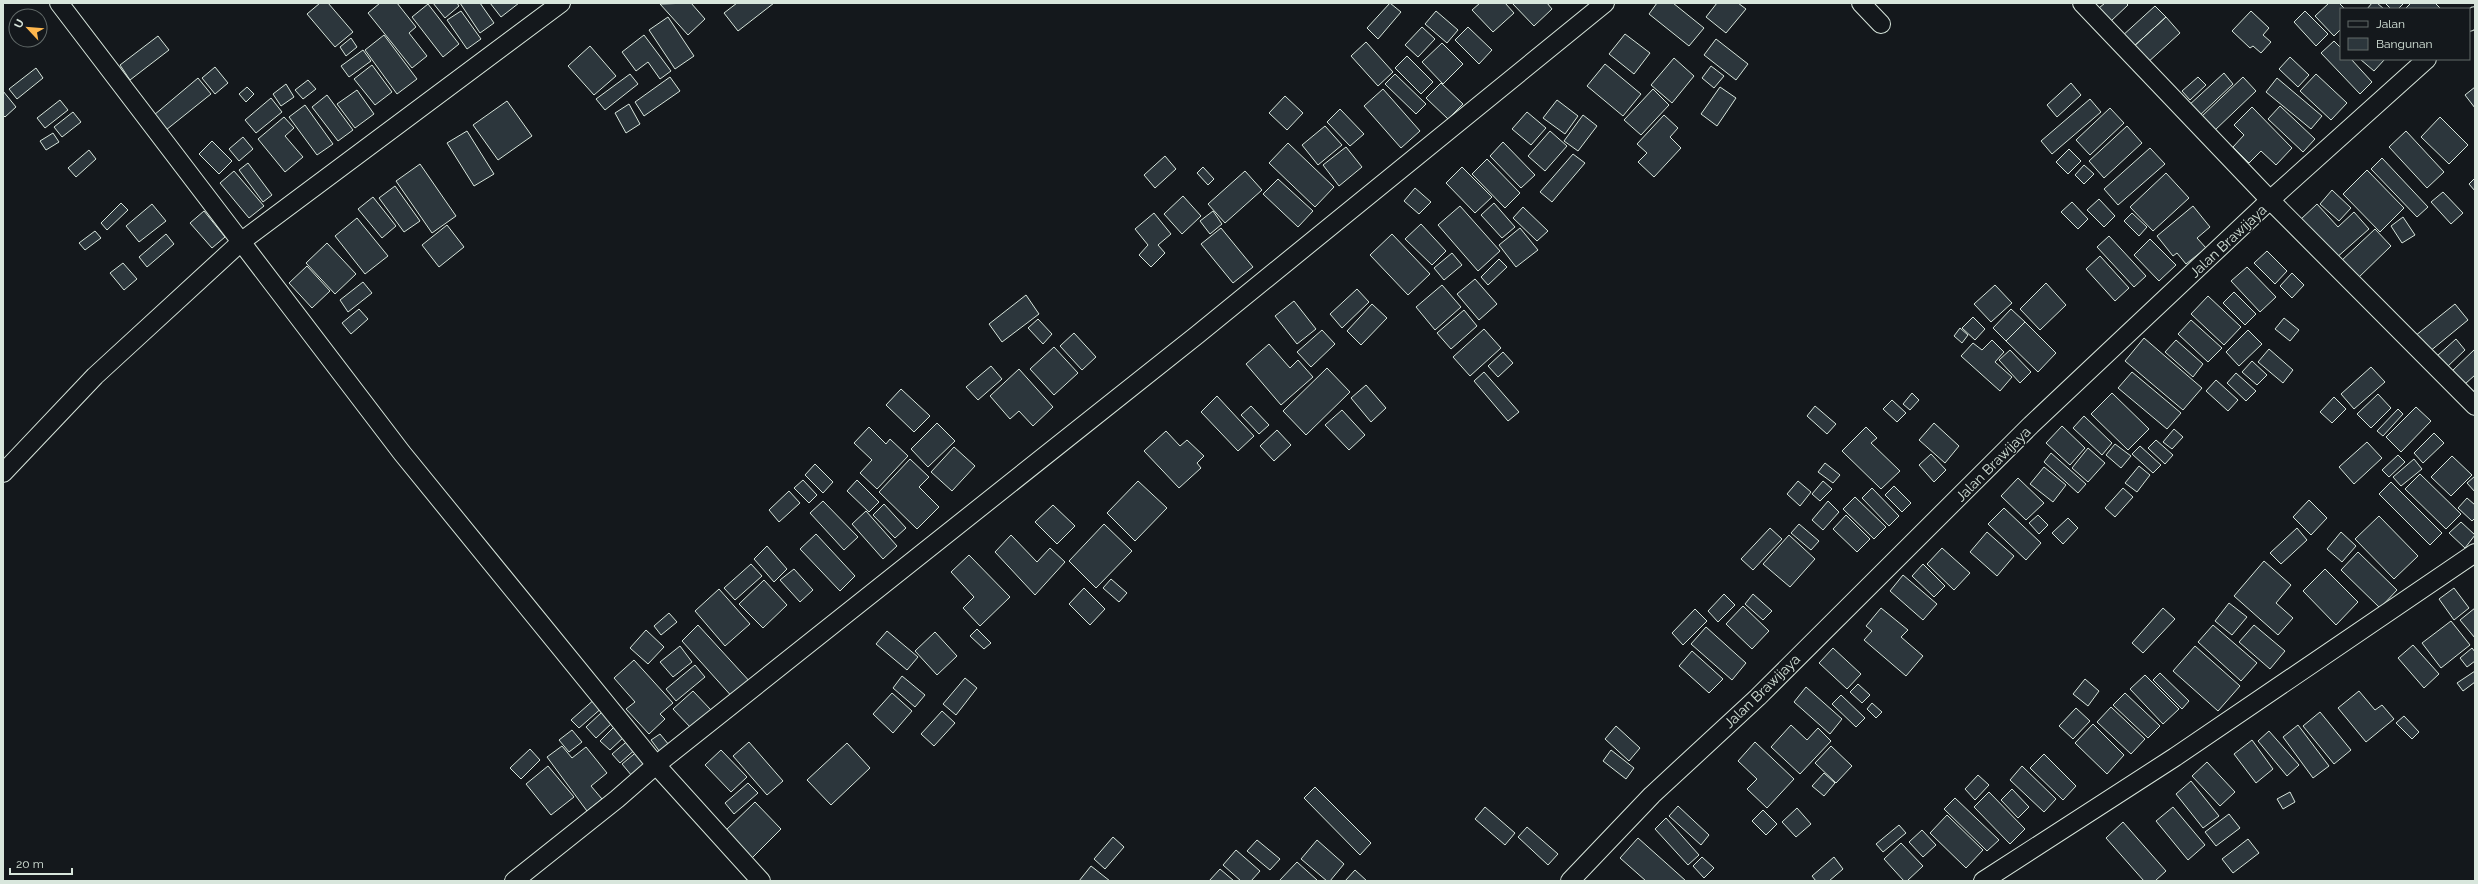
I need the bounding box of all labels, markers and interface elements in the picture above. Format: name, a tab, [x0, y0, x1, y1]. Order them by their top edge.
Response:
north arrow	[8, 8, 48, 48]
legend	[2340, 8, 2470, 60]
text: U	[12, 17, 27, 30]
text: Jalan	[2376, 17, 2405, 31]
text: Bangunan	[2376, 37, 2433, 51]
street label: Jalan Brawijaya	[2186, 201, 2270, 281]
street label: Jalan Brawijaya	[1952, 423, 2034, 505]
street label: Jalan Brawijaya	[1721, 651, 1803, 731]
scale bar	[10, 850, 72, 876]
text: 20 m	[16, 857, 44, 871]

